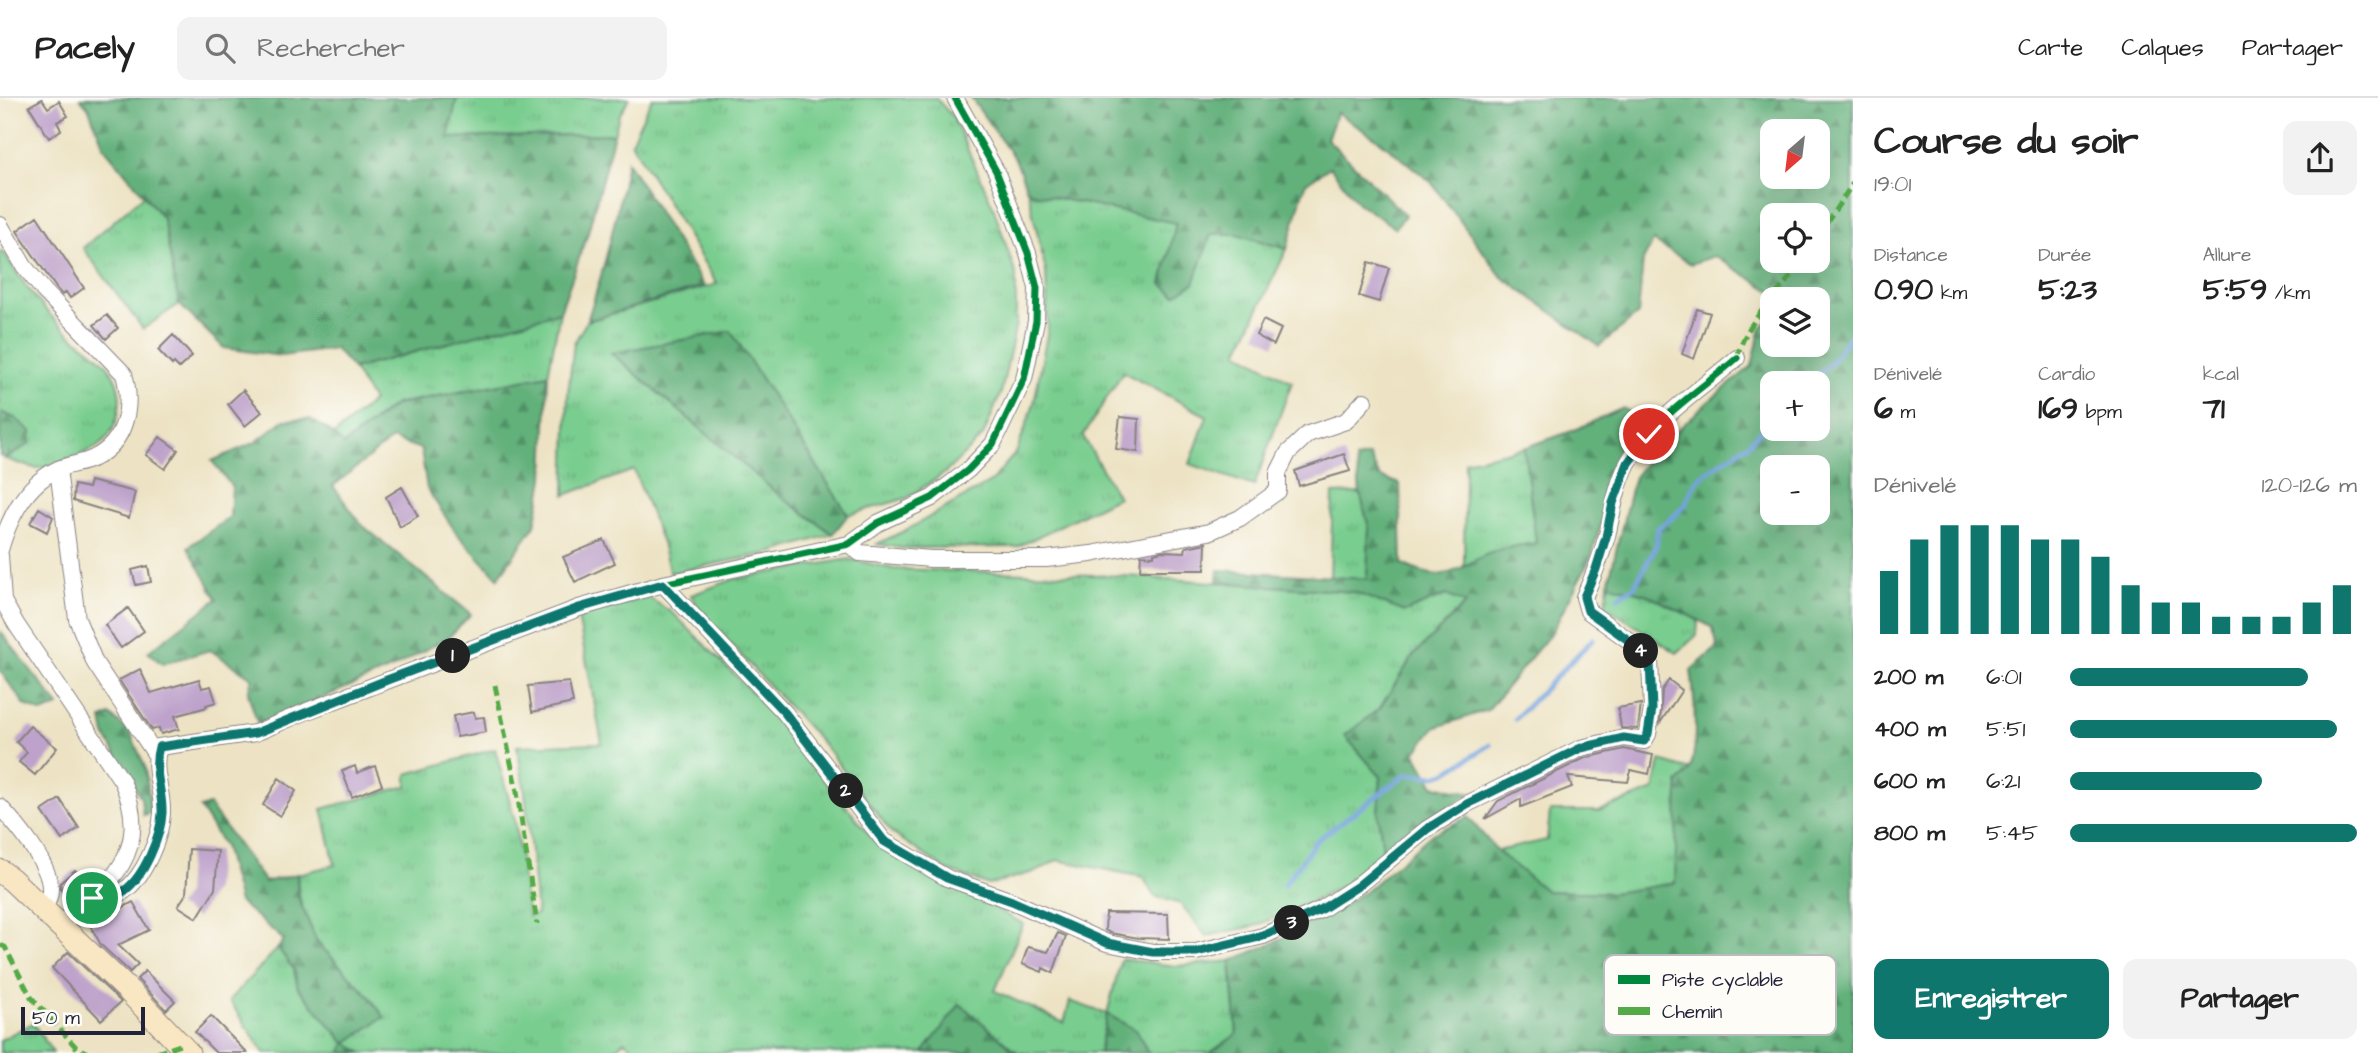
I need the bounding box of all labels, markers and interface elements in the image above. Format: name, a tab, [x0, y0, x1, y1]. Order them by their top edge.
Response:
search box	[177, 17, 667, 80]
text: Pacely	[35, 25, 135, 71]
icon: search	[201, 29, 239, 67]
text: Rechercher	[257, 30, 405, 66]
text: Carte	[2018, 31, 2083, 65]
text: Calques	[2121, 31, 2204, 65]
text: Partager	[2242, 31, 2343, 65]
text: Course du soir	[1874, 116, 2139, 168]
north arrow	[1760, 119, 1830, 189]
map controls	[1760, 119, 1830, 525]
button: share	[2283, 121, 2357, 195]
text: 19:01	[1874, 168, 1911, 200]
button: locate	[1760, 203, 1830, 273]
text: Distance	[1874, 242, 1948, 269]
text: Durée	[2038, 242, 2091, 269]
text: Allure	[2203, 242, 2251, 269]
text: 0.90	[1874, 269, 1933, 311]
text: 5:23	[2038, 269, 2097, 311]
text: 5:59	[2203, 269, 2267, 311]
text: km	[1933, 280, 1967, 307]
text: /km	[2267, 280, 2310, 307]
button: layers	[1760, 287, 1830, 357]
text: Dénivelé	[1874, 361, 1942, 388]
text: Cardio	[2038, 361, 2095, 388]
text: kcal	[2203, 361, 2239, 388]
button: +	[1760, 371, 1830, 441]
text: 6	[1874, 388, 1893, 430]
text: 169	[2038, 388, 2078, 430]
text: 71	[2203, 388, 2225, 430]
text: m	[1893, 399, 1915, 426]
text: bpm	[2078, 399, 2122, 426]
pin	[1619, 404, 1679, 464]
icon: check	[1630, 415, 1668, 453]
button: −	[1760, 455, 1830, 525]
text: Dénivelé	[1874, 469, 1957, 501]
text: 120–126 m	[2262, 469, 2357, 501]
pin: 4	[1624, 634, 1658, 668]
text: 4	[1634, 637, 1647, 664]
pin: 1	[435, 638, 470, 674]
text: 1	[451, 642, 454, 669]
text: 200 m	[1874, 661, 1943, 693]
text: 6:01	[1986, 661, 2022, 693]
text: 400 m	[1874, 713, 1946, 745]
text: 5:51	[1986, 713, 2025, 745]
text: 600 m	[1874, 765, 1945, 797]
text: 6:21	[1986, 765, 2020, 797]
pin: 2	[828, 774, 864, 808]
text: 2	[840, 777, 851, 804]
text: 800 m	[1874, 817, 1945, 849]
text: 5:45	[1986, 817, 2038, 849]
pin	[62, 868, 122, 928]
icon: arrive	[73, 879, 111, 917]
pin: 3	[1274, 906, 1310, 940]
text: 3	[1287, 909, 1296, 936]
legend	[1604, 955, 1836, 1035]
button: Enregistrer	[1874, 959, 2109, 1039]
button: Partager	[2123, 959, 2357, 1039]
text: Piste cyclable	[1662, 967, 1783, 995]
text: Chemin	[1662, 999, 1722, 1026]
scale bar	[21, 1004, 145, 1036]
text: 50 m	[32, 1005, 80, 1032]

